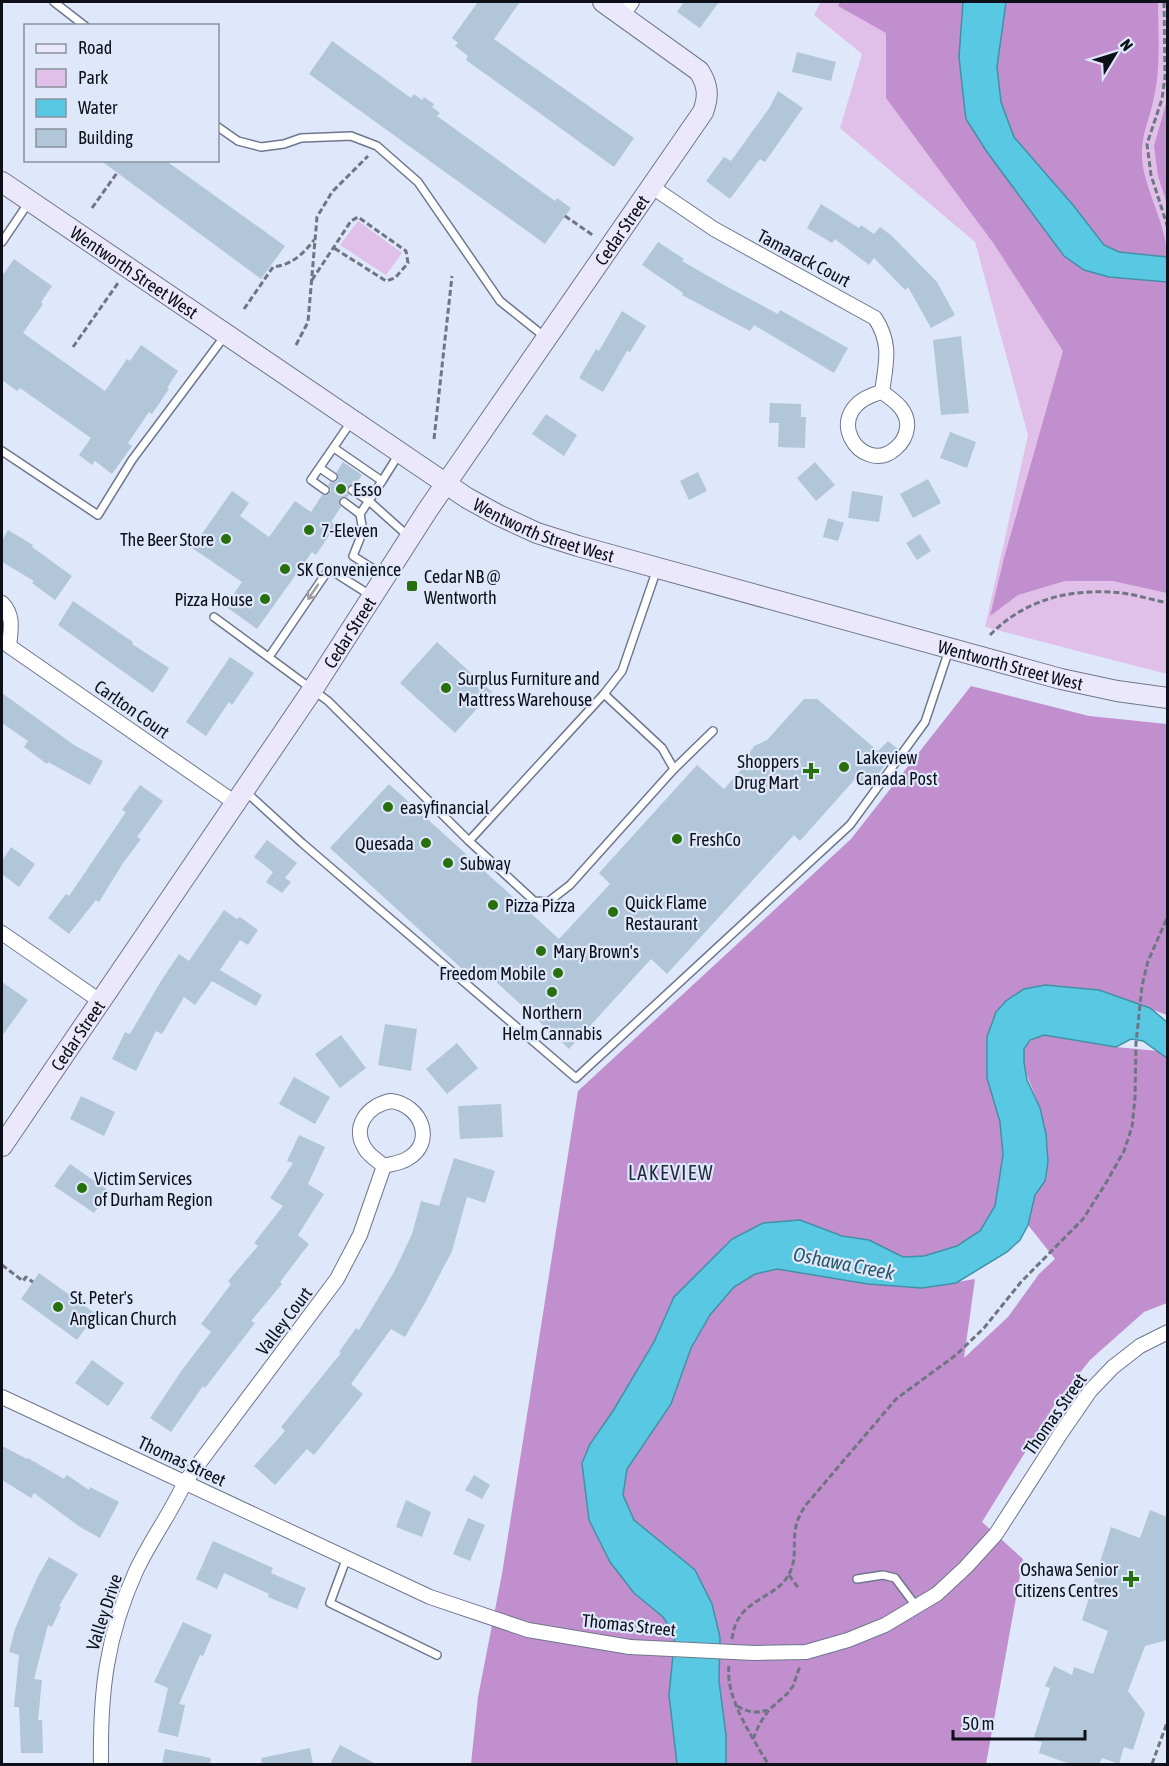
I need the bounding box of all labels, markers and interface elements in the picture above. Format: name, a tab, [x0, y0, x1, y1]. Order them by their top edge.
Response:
legend	[24, 24, 219, 162]
north arrow	[1085, 24, 1145, 84]
text: N	[1117, 35, 1137, 54]
text: Road	[78, 37, 112, 58]
text: Park	[78, 67, 108, 88]
text: Water	[78, 97, 118, 118]
text: Building	[78, 127, 133, 148]
street label: Cedar Street	[590, 191, 653, 269]
street label: Wentworth Street West	[67, 221, 202, 323]
street label: Tamarack Court	[754, 225, 854, 291]
place label: Esso	[353, 479, 382, 500]
marker: Esso	[334, 482, 348, 496]
street label: Wentworth Street West	[470, 493, 617, 566]
place label: 7-Eleven	[321, 520, 378, 541]
marker: 7-Eleven	[302, 523, 316, 537]
place label: The Beer Store	[120, 529, 214, 550]
marker: The Beer Store	[219, 532, 233, 546]
place label: SK Convenience	[297, 559, 401, 580]
marker: SK Convenience	[278, 562, 292, 576]
place label: Cedar NB @ Wentworth	[424, 566, 501, 608]
marker: Cedar NB @ Wentworth	[405, 579, 419, 593]
one-way arrow	[307, 584, 319, 600]
place label: Pizza House	[174, 589, 253, 610]
marker: Pizza House	[258, 592, 272, 606]
street label: Cedar Street	[319, 593, 380, 672]
street label: Wentworth Street West	[936, 635, 1085, 694]
place label: Surplus Furniture and Mattress Warehouse	[458, 668, 600, 710]
street label: Carlton Court	[90, 676, 174, 742]
marker: Surplus Furniture and Mattress Warehouse	[439, 681, 453, 695]
place label: Lakeview Canada Post	[856, 747, 938, 789]
place label: Shoppers Drug Mart	[734, 751, 799, 793]
marker: Lakeview Canada Post	[837, 760, 851, 774]
marker: Shoppers Drug Mart	[804, 764, 818, 778]
place label: easyfinancial	[400, 797, 489, 818]
marker: easyfinancial	[381, 800, 395, 814]
place label: FreshCo	[689, 829, 741, 850]
marker: FreshCo	[670, 832, 684, 846]
place label: Quesada	[355, 833, 414, 854]
marker: Quesada	[419, 836, 433, 850]
place label: Subway	[460, 853, 511, 874]
marker: Subway	[441, 856, 455, 870]
place label: Quick Flame Restaurant	[625, 892, 707, 934]
place label: Pizza Pizza	[505, 895, 575, 916]
marker: Pizza Pizza	[486, 898, 500, 912]
marker: Quick Flame Restaurant	[606, 905, 620, 919]
place label: Mary Brown's	[553, 941, 639, 962]
marker: Mary Brown's	[534, 944, 548, 958]
place label: Freedom Mobile	[439, 963, 546, 984]
marker: Freedom Mobile	[551, 966, 565, 980]
marker: Northern Helm Cannabis	[545, 985, 559, 999]
street label: Cedar Street	[46, 996, 109, 1074]
place label: Northern Helm Cannabis	[502, 1002, 602, 1044]
district label: LAKEVIEW	[628, 1161, 714, 1184]
place label: Victim Services of Durham Region	[94, 1168, 213, 1210]
marker: Victim Services of Durham Region	[75, 1181, 89, 1195]
water label: Oshawa Creek	[792, 1242, 897, 1284]
street label: Valley Court	[252, 1283, 316, 1359]
place label: St. Peter's Anglican Church	[70, 1287, 177, 1329]
marker: St. Peter's Anglican Church	[51, 1300, 65, 1314]
street label: Thomas Street	[1019, 1369, 1091, 1459]
street label: Thomas Street	[135, 1432, 229, 1490]
place label: Oshawa Senior Citizens Centres	[1014, 1559, 1119, 1601]
marker: Oshawa Senior Citizens Centres	[1122, 1570, 1140, 1588]
street label: Valley Drive	[82, 1571, 126, 1653]
street label: Thomas Street	[581, 1610, 677, 1640]
scale bar	[953, 1703, 1085, 1741]
text: 50 m	[962, 1713, 994, 1734]

